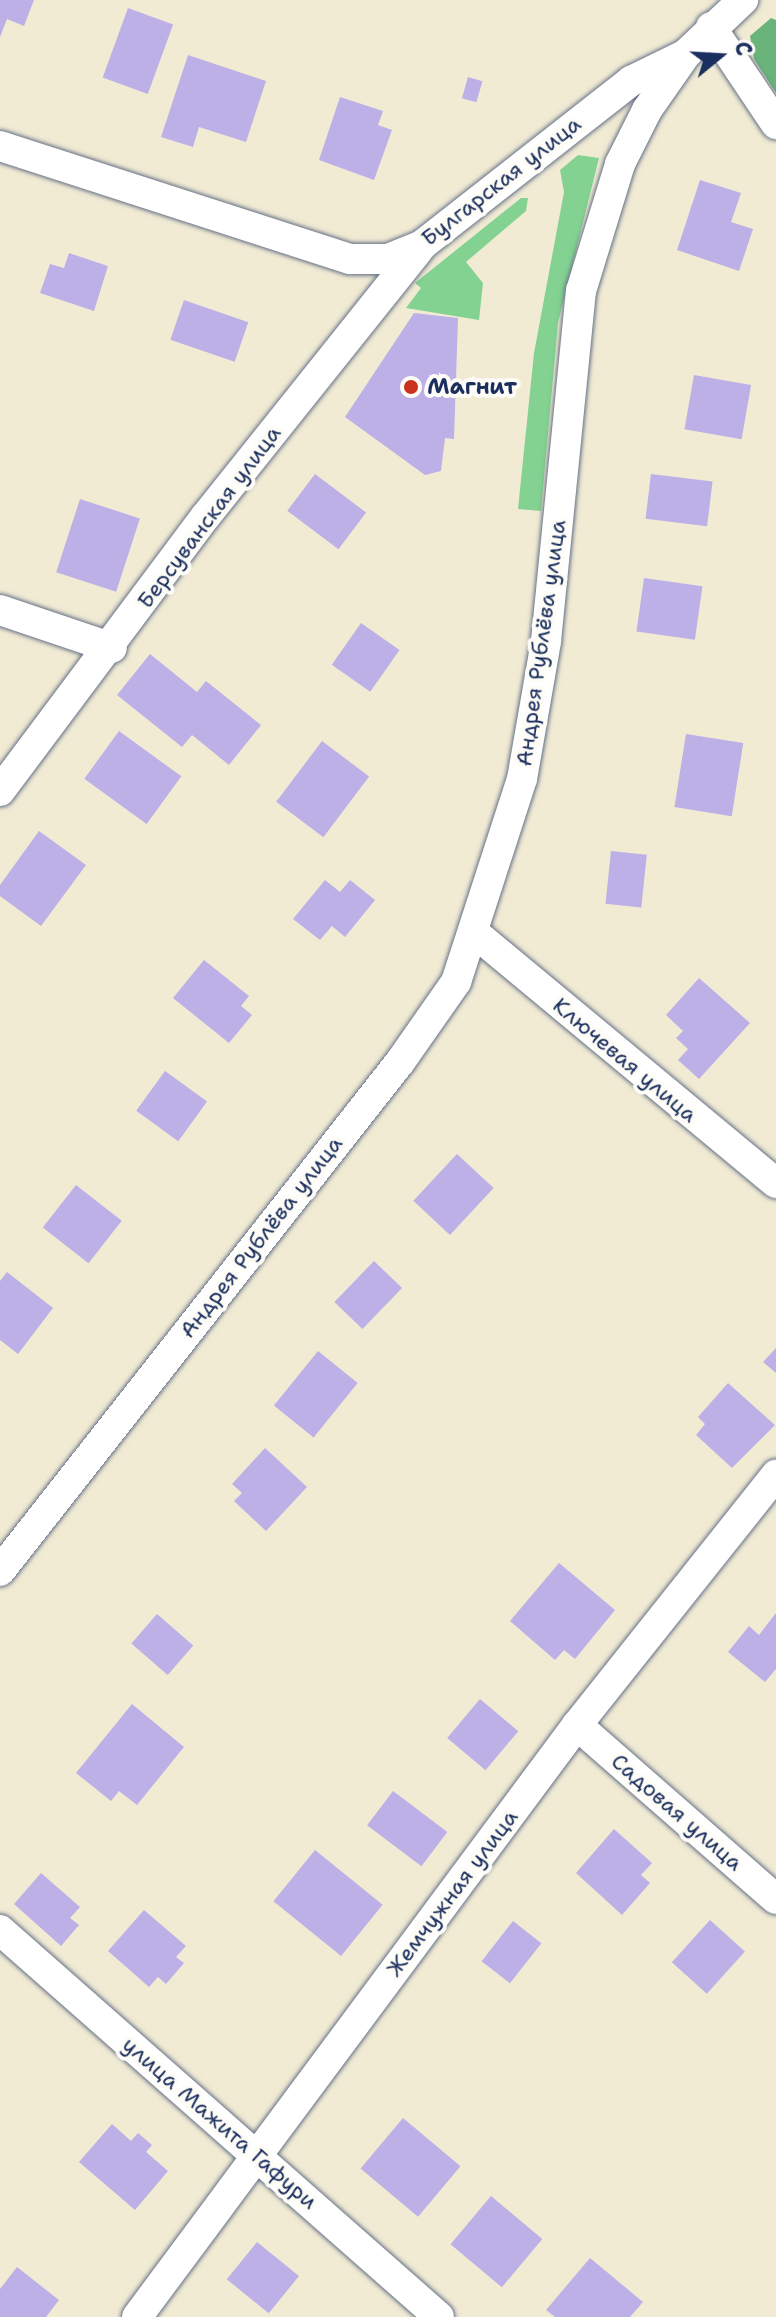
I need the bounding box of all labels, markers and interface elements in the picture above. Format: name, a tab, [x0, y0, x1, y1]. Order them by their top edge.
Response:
north arrow	[680, 16, 760, 96]
text: С	[727, 38, 759, 59]
street label: Булгарская улица	[416, 110, 586, 252]
place label: Магнит	[427, 374, 517, 400]
marker: Магнит	[402, 378, 420, 396]
street label: Берсуванская улица	[132, 420, 286, 614]
street label: Андрея Рублёва улица	[511, 518, 571, 768]
street label: Ключевая улица	[548, 992, 702, 1128]
street label: Андрея Рублёва улица	[174, 1131, 348, 1343]
street label: Садовая улица	[606, 1748, 748, 1876]
street label: Жемчужная улица	[381, 1804, 523, 1982]
street label: улица Мажита Гафури	[117, 2031, 323, 2215]

